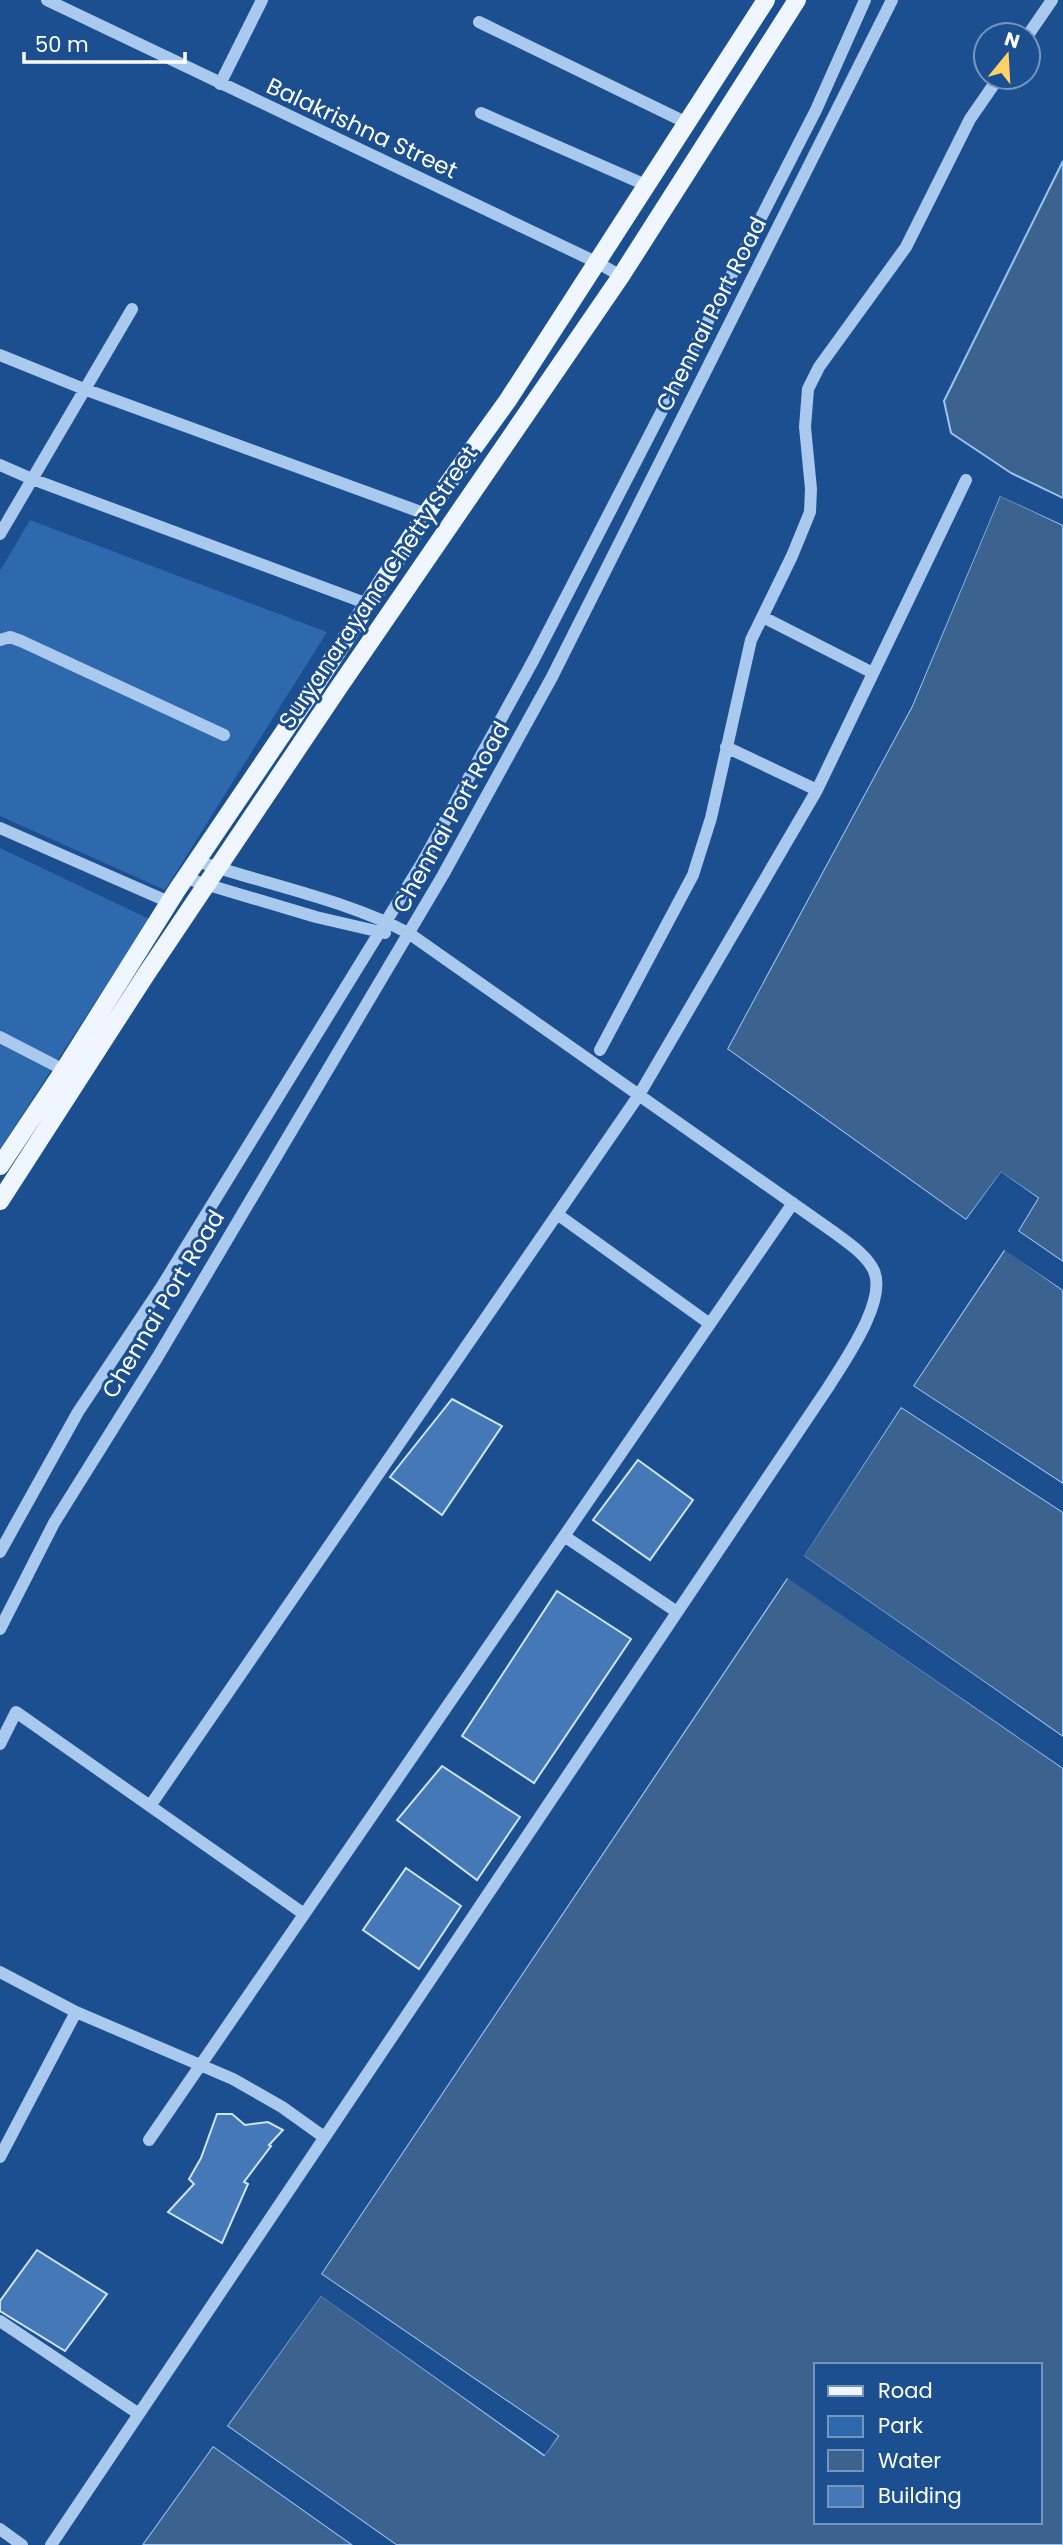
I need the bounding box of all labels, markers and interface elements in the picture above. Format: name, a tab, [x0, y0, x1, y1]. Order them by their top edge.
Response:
scale bar	[24, 21, 186, 65]
north arrow	[972, 21, 1042, 91]
text: N	[1001, 25, 1023, 55]
text: 50 m	[35, 30, 89, 59]
street label: Balakrishna Street	[261, 70, 463, 186]
street label: Chennai Port Road	[648, 211, 774, 417]
street label: Suryanarayana Chetty Street	[271, 439, 485, 735]
street label: Chennai Port Road	[385, 715, 517, 919]
street label: Chennai Port Road	[94, 1204, 232, 1404]
legend	[814, 2363, 1042, 2524]
text: Road	[878, 2376, 933, 2405]
text: Park	[878, 2411, 923, 2440]
text: Water	[878, 2446, 941, 2475]
text: Building	[878, 2481, 962, 2510]

